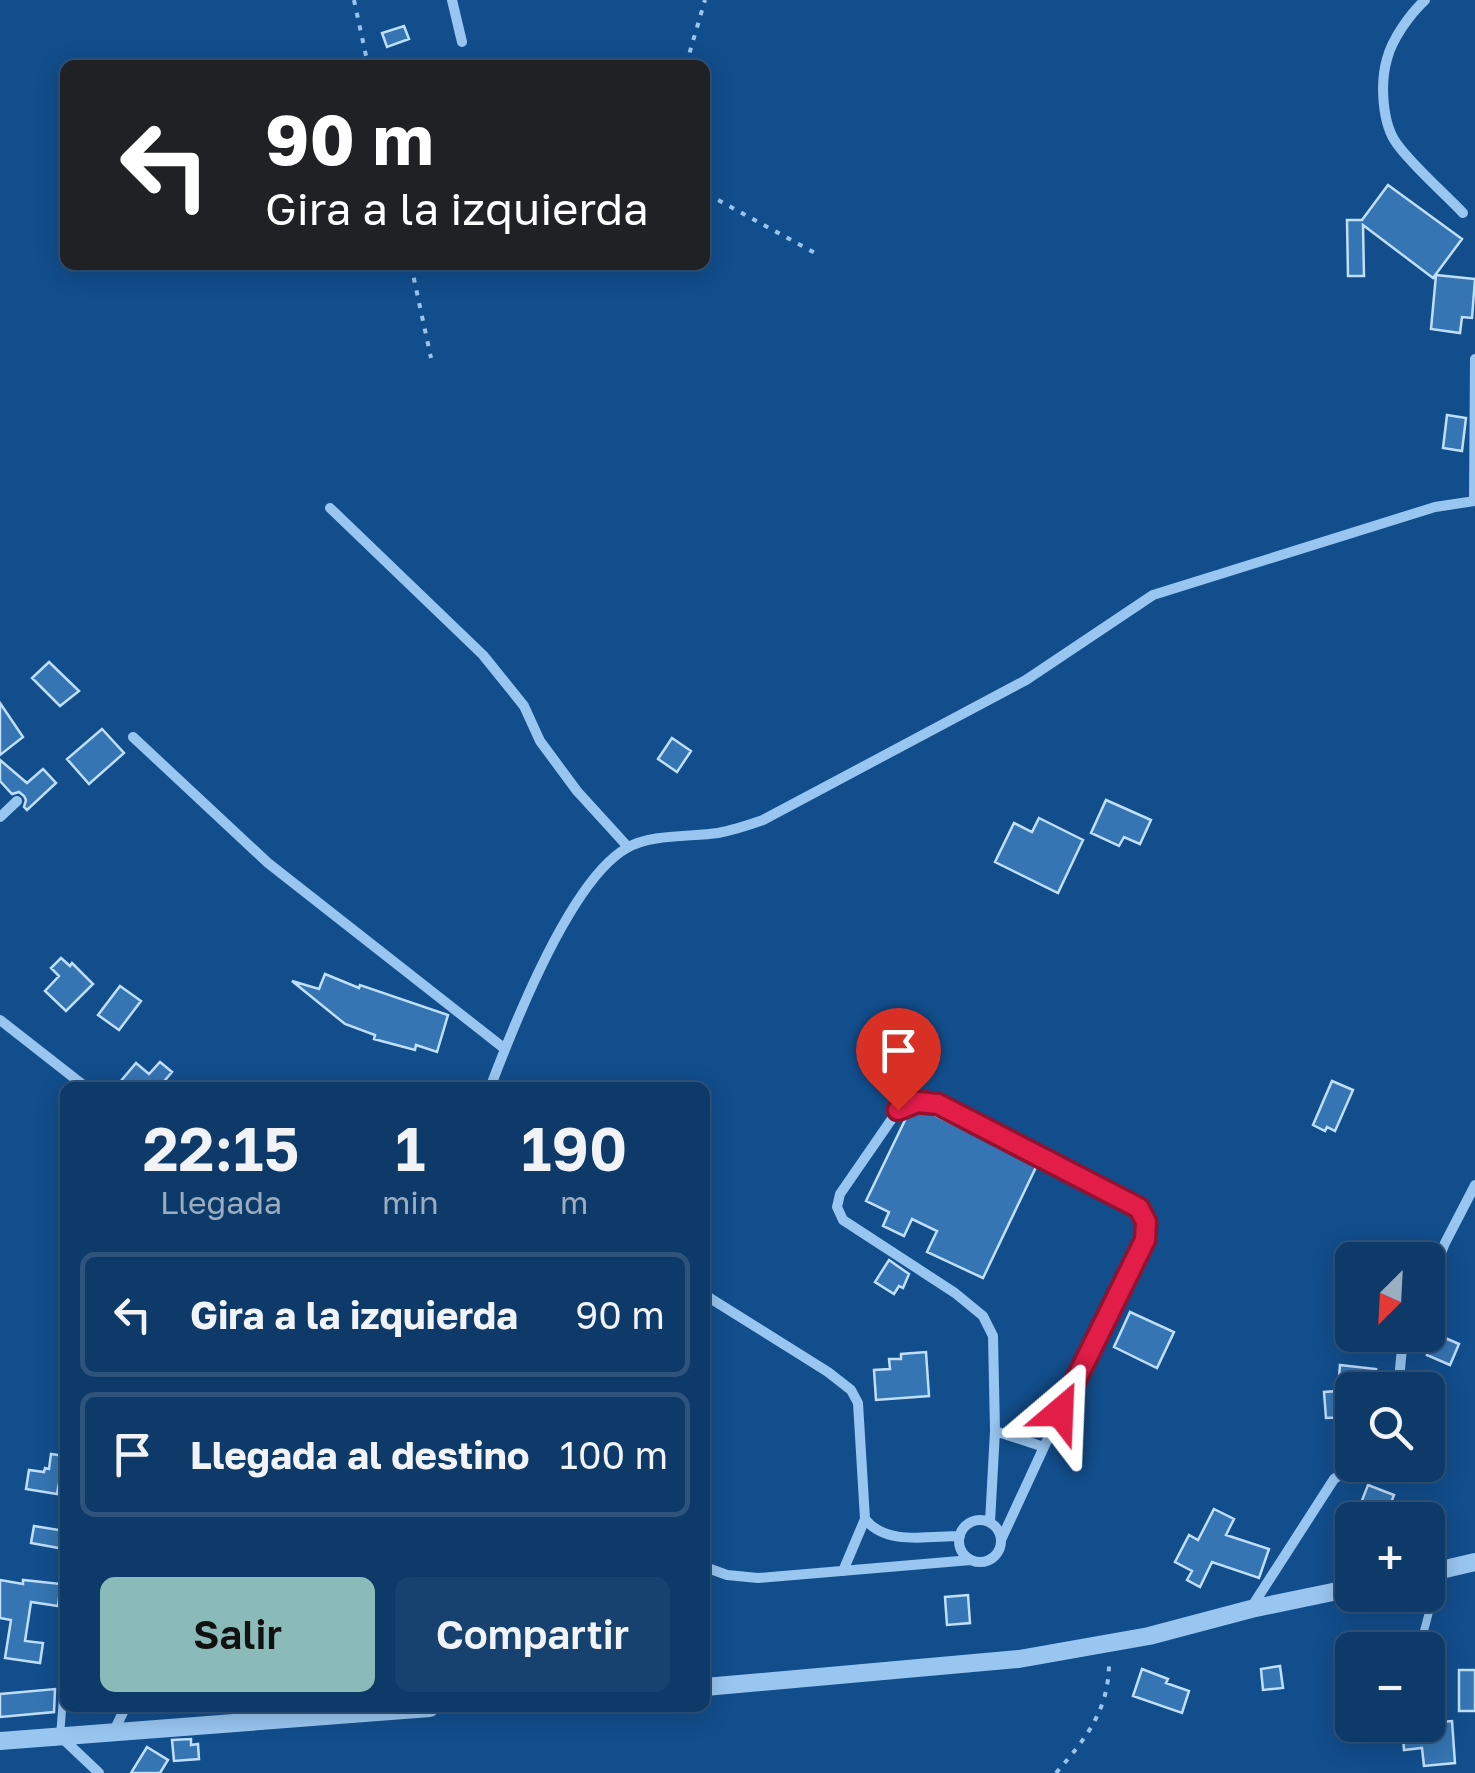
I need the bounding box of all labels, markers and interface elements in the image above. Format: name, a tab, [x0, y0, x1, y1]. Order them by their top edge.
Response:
text: 90 m	[265, 96, 434, 180]
icon: left	[100, 100, 230, 230]
text: Gira a la izquierda	[265, 181, 649, 235]
pin	[856, 1008, 941, 1111]
icon: arrive	[871, 1023, 926, 1078]
text: 22:15	[143, 1112, 299, 1184]
text: 1	[395, 1112, 425, 1184]
text: 190	[521, 1112, 627, 1184]
text: Llegada	[160, 1183, 282, 1221]
text: min	[382, 1183, 439, 1221]
text: m	[560, 1183, 588, 1221]
north arrow	[1335, 1242, 1445, 1352]
map controls	[1335, 1242, 1445, 1742]
icon: left	[105, 1287, 160, 1342]
text: Gira a la izquierda	[190, 1292, 518, 1337]
text: 90 m	[575, 1292, 665, 1337]
position arrow	[1008, 1360, 1112, 1464]
button: search	[1335, 1372, 1445, 1482]
icon: arrive	[105, 1427, 160, 1482]
text: Llegada al destino	[190, 1432, 530, 1477]
text: 100 m	[560, 1432, 668, 1477]
button: +	[1335, 1502, 1445, 1612]
button: Salir	[100, 1577, 375, 1692]
button: Compartir	[395, 1577, 670, 1692]
button: −	[1335, 1632, 1445, 1742]

